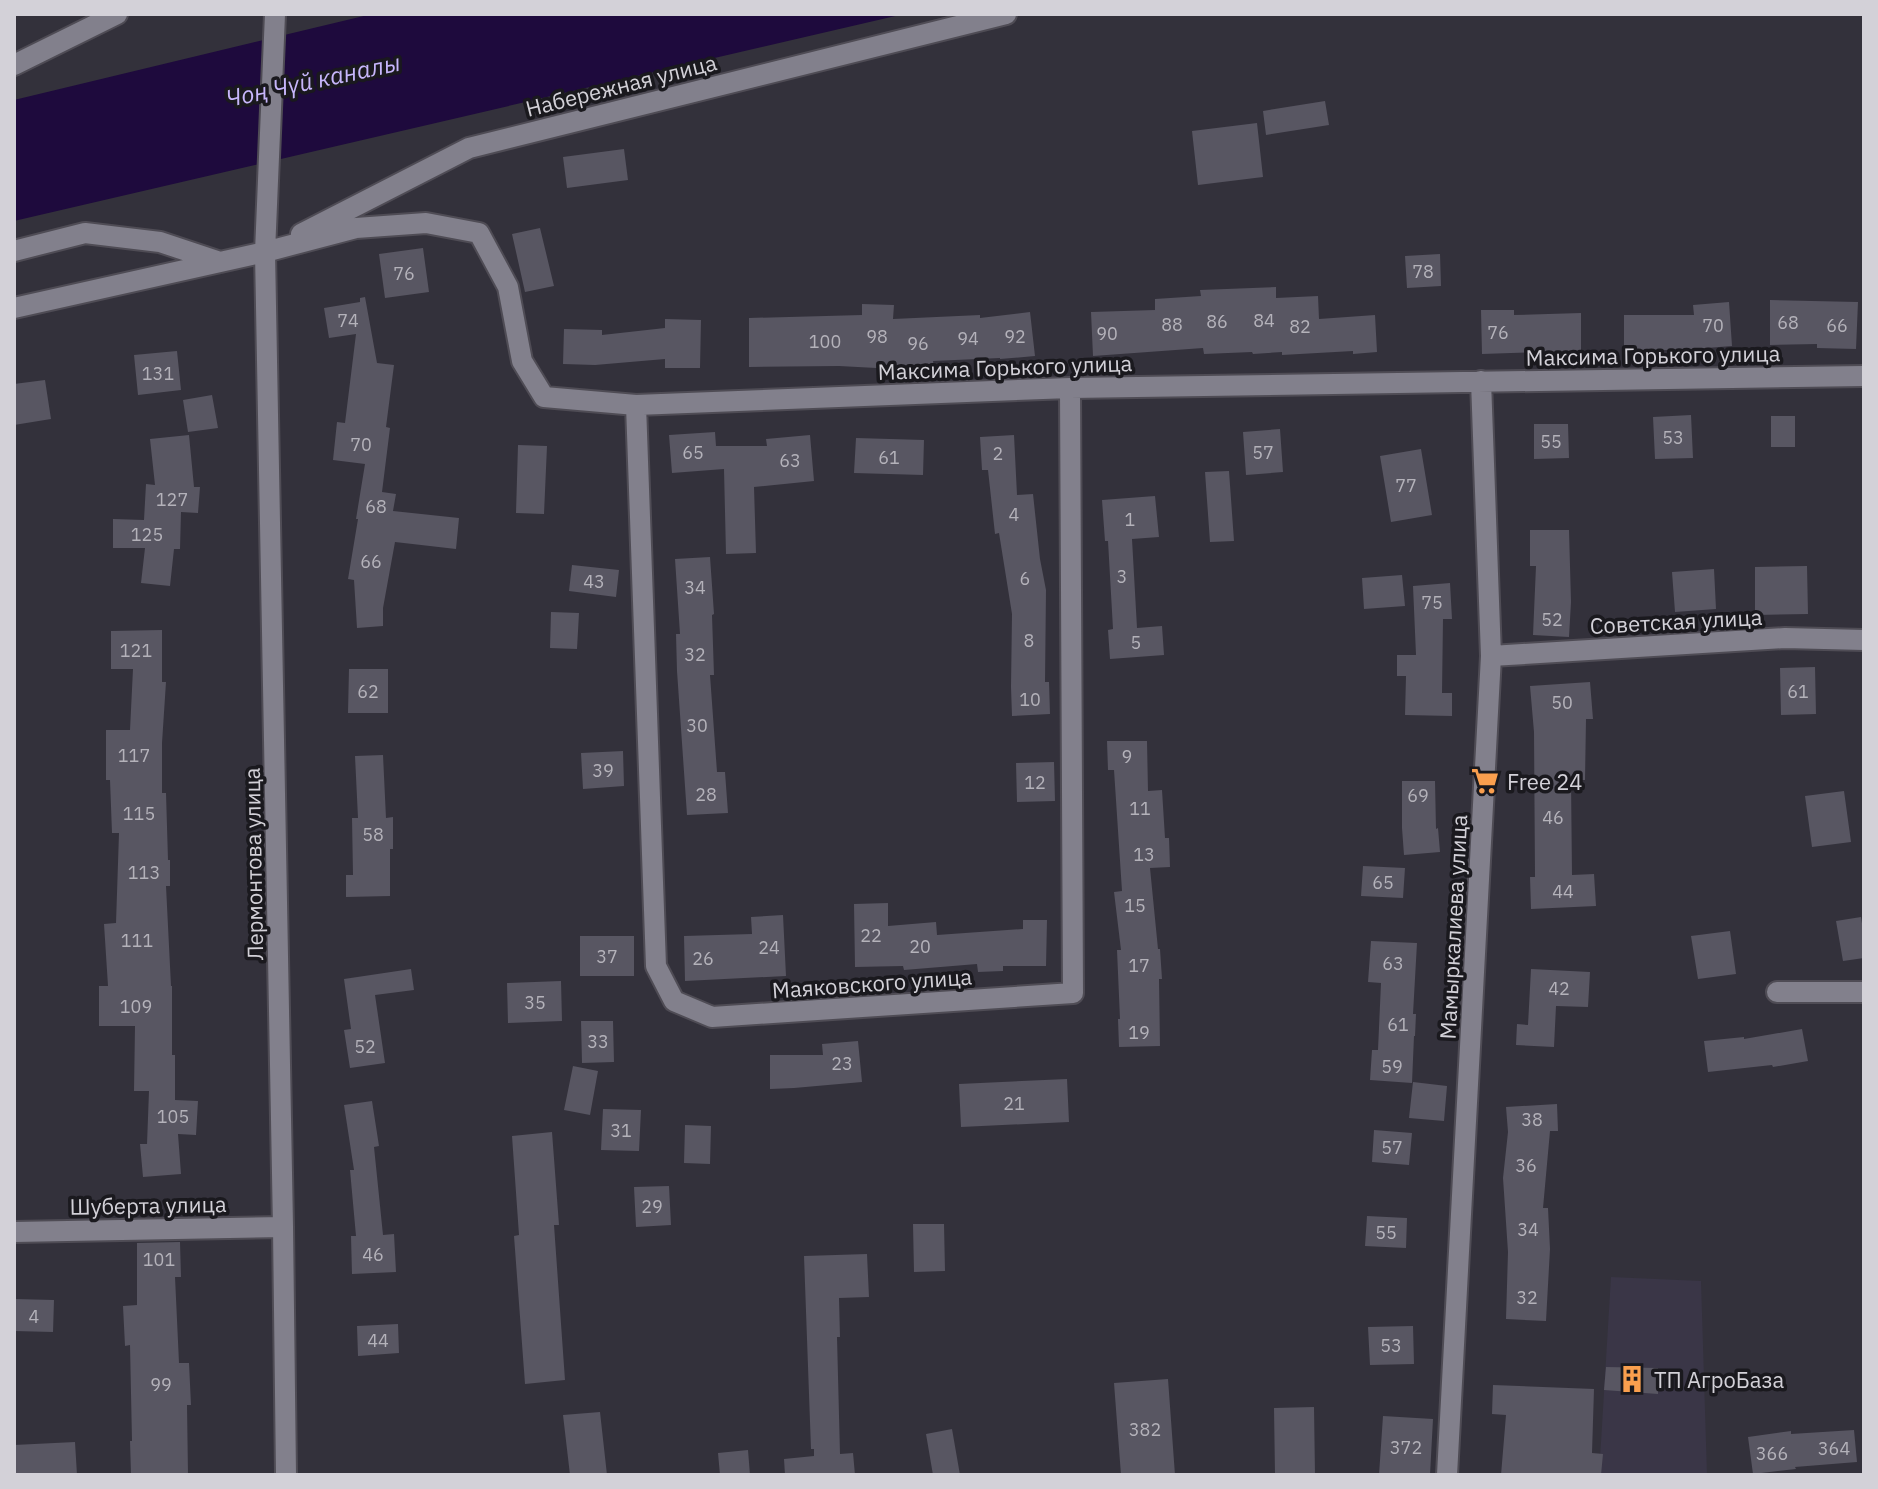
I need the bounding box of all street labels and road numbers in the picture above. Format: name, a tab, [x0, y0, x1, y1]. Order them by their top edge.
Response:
street label: Набережная улица	[522, 47, 720, 123]
street label: Максима Горького улица	[1525, 338, 1781, 372]
street label: Максима Горького улица	[877, 348, 1133, 386]
street label: Советская улица	[1589, 602, 1763, 640]
street label: Лермонтова улица	[237, 767, 269, 961]
street label: Мамыркалиева улица	[1433, 814, 1473, 1040]
street label: Маяковского улица	[771, 962, 973, 1004]
street label: Шуберта улица	[69, 1189, 227, 1221]

